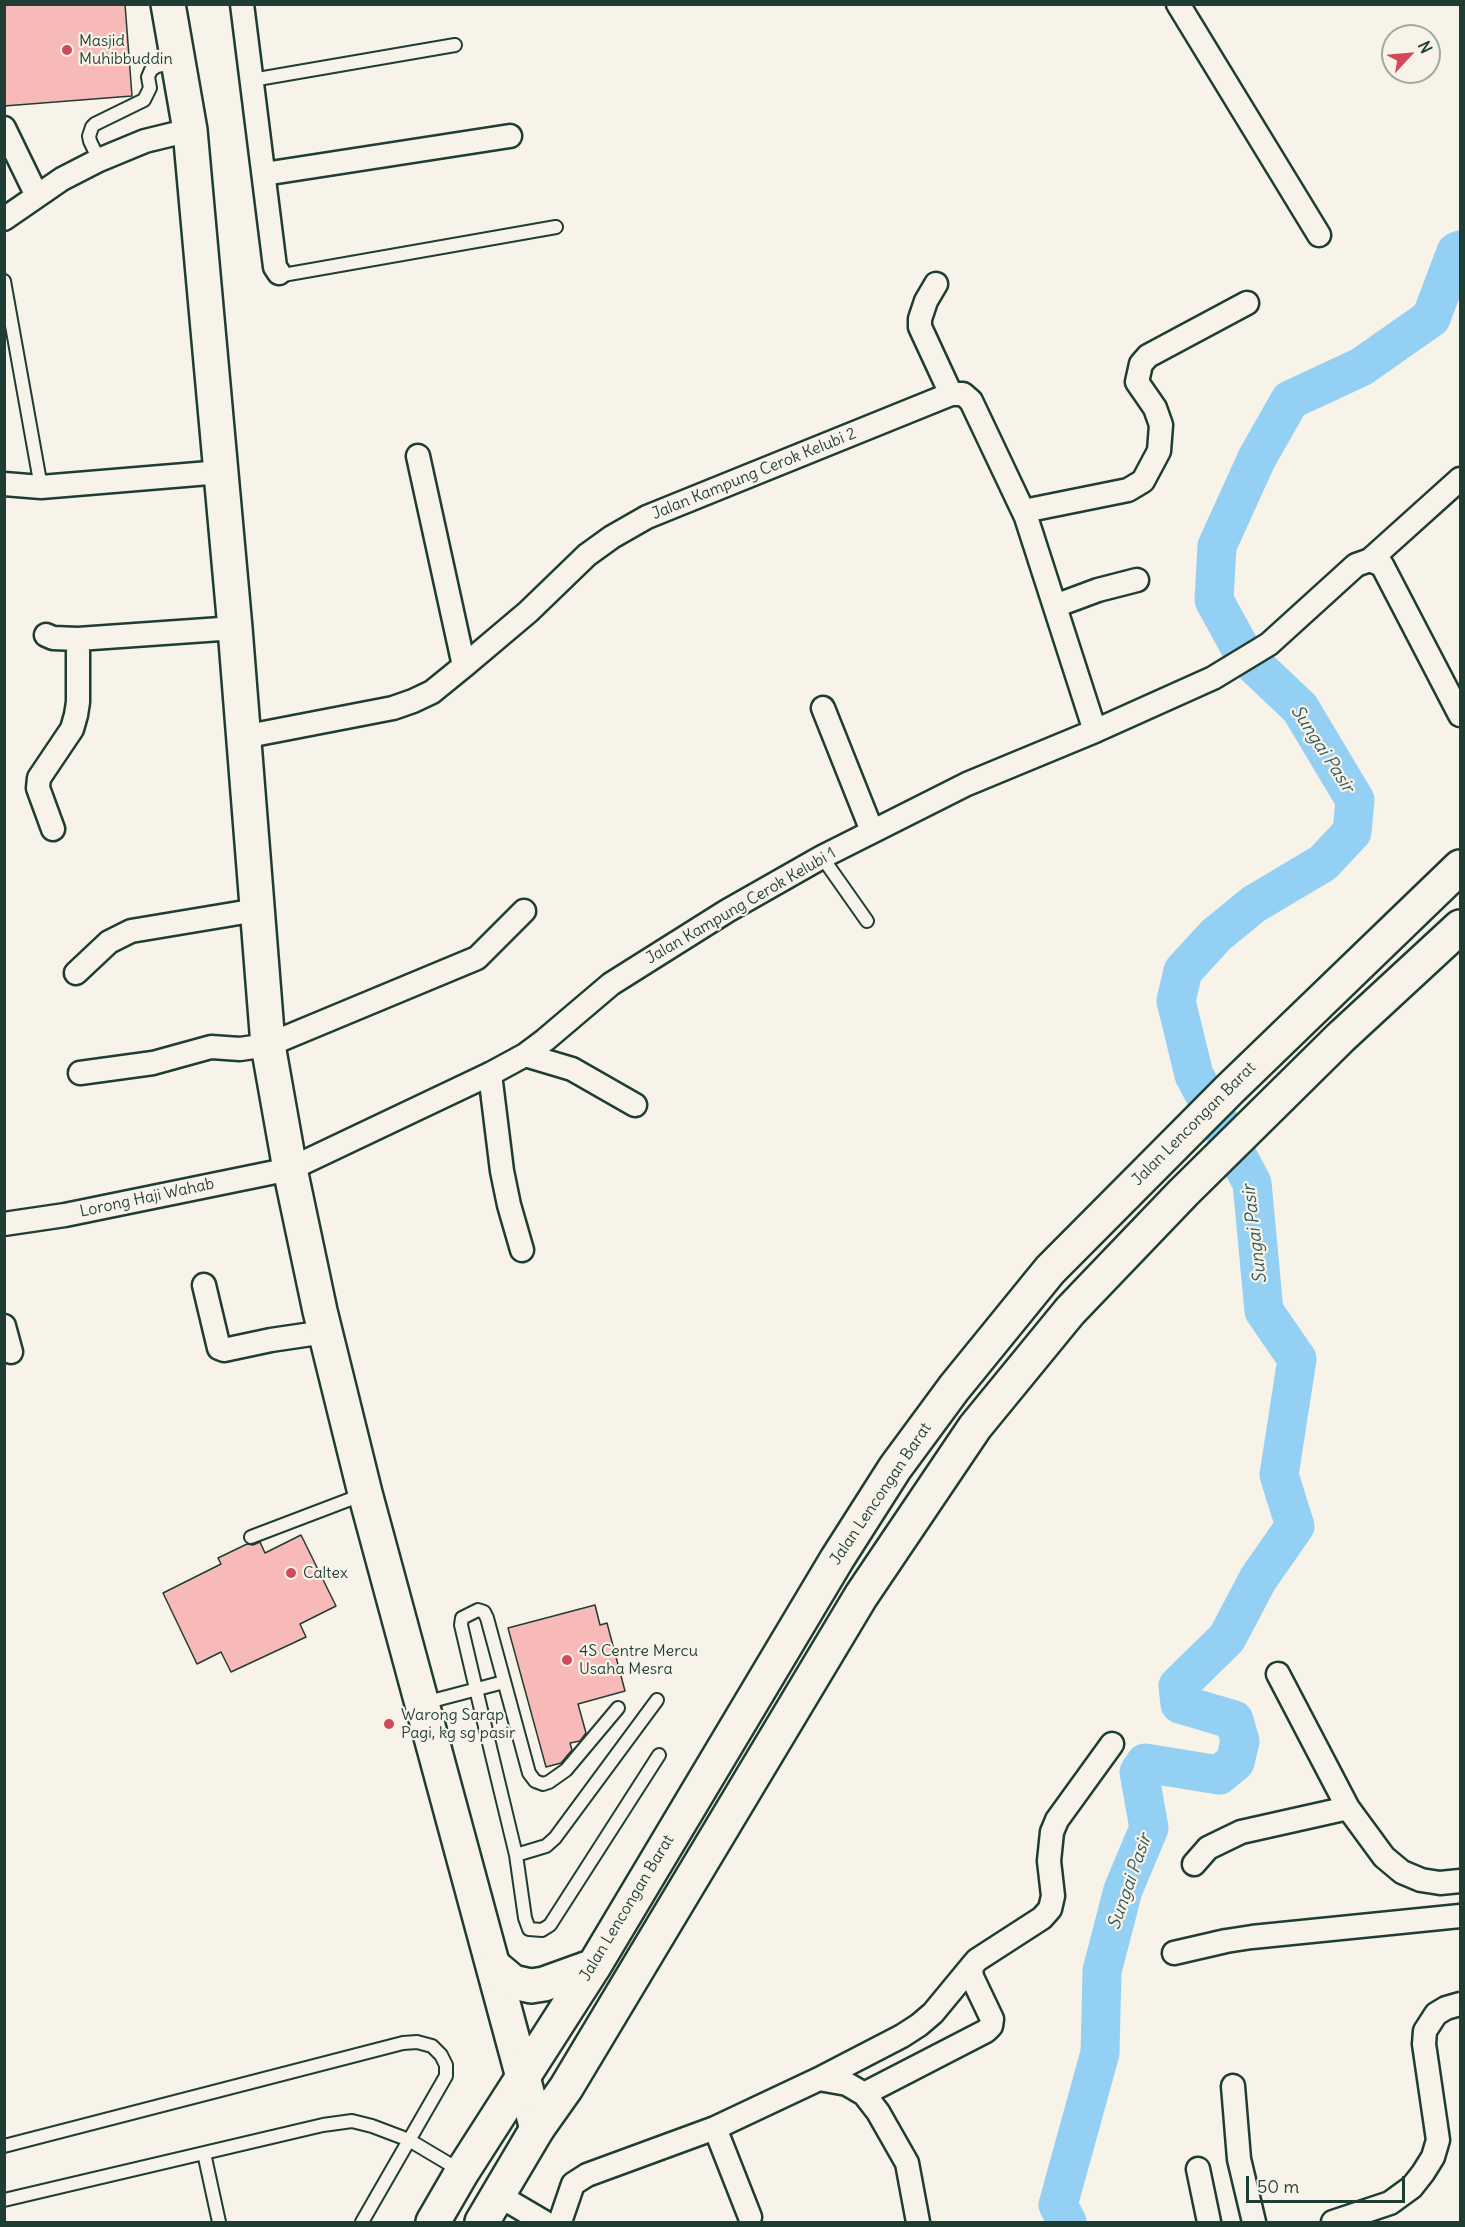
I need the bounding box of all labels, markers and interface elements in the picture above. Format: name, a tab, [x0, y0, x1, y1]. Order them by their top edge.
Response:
north arrow	[1381, 24, 1441, 84]
place label: Masjid Muhibbuddin	[79, 31, 173, 69]
text: N	[1414, 38, 1437, 56]
marker: Masjid Muhibbuddin	[60, 43, 74, 57]
street label: Jalan Kampung Cerok Kelubi 2	[649, 424, 859, 524]
water label: Sungai Pasir	[1286, 701, 1358, 797]
street label: Jalan Kampung Cerok Kelubi 1	[643, 844, 839, 968]
street label: Jalan Lencongan Barat	[1128, 1058, 1260, 1190]
street label: Lorong Haji Wahab	[78, 1174, 216, 1222]
water label: Sungai Pasir	[1238, 1183, 1272, 1285]
street label: Jalan Lencongan Barat	[826, 1419, 936, 1569]
place label: Caltex	[303, 1563, 348, 1583]
marker: Caltex	[284, 1566, 298, 1580]
place label: 4S Centre Mercu Usaha Mesra	[579, 1641, 698, 1679]
marker: 4S Centre Mercu Usaha Mesra	[560, 1653, 574, 1667]
place label: Warong Sarap Pagi, kg sg pasir	[401, 1705, 515, 1743]
marker: Warong Sarap Pagi, kg sg pasir	[382, 1717, 396, 1731]
street label: Jalan Lencongan Barat	[576, 1831, 678, 1985]
water label: Sungai Pasir	[1104, 1831, 1156, 1933]
scale bar	[1249, 2164, 1408, 2202]
text: 50 m	[1257, 2175, 1299, 2198]

